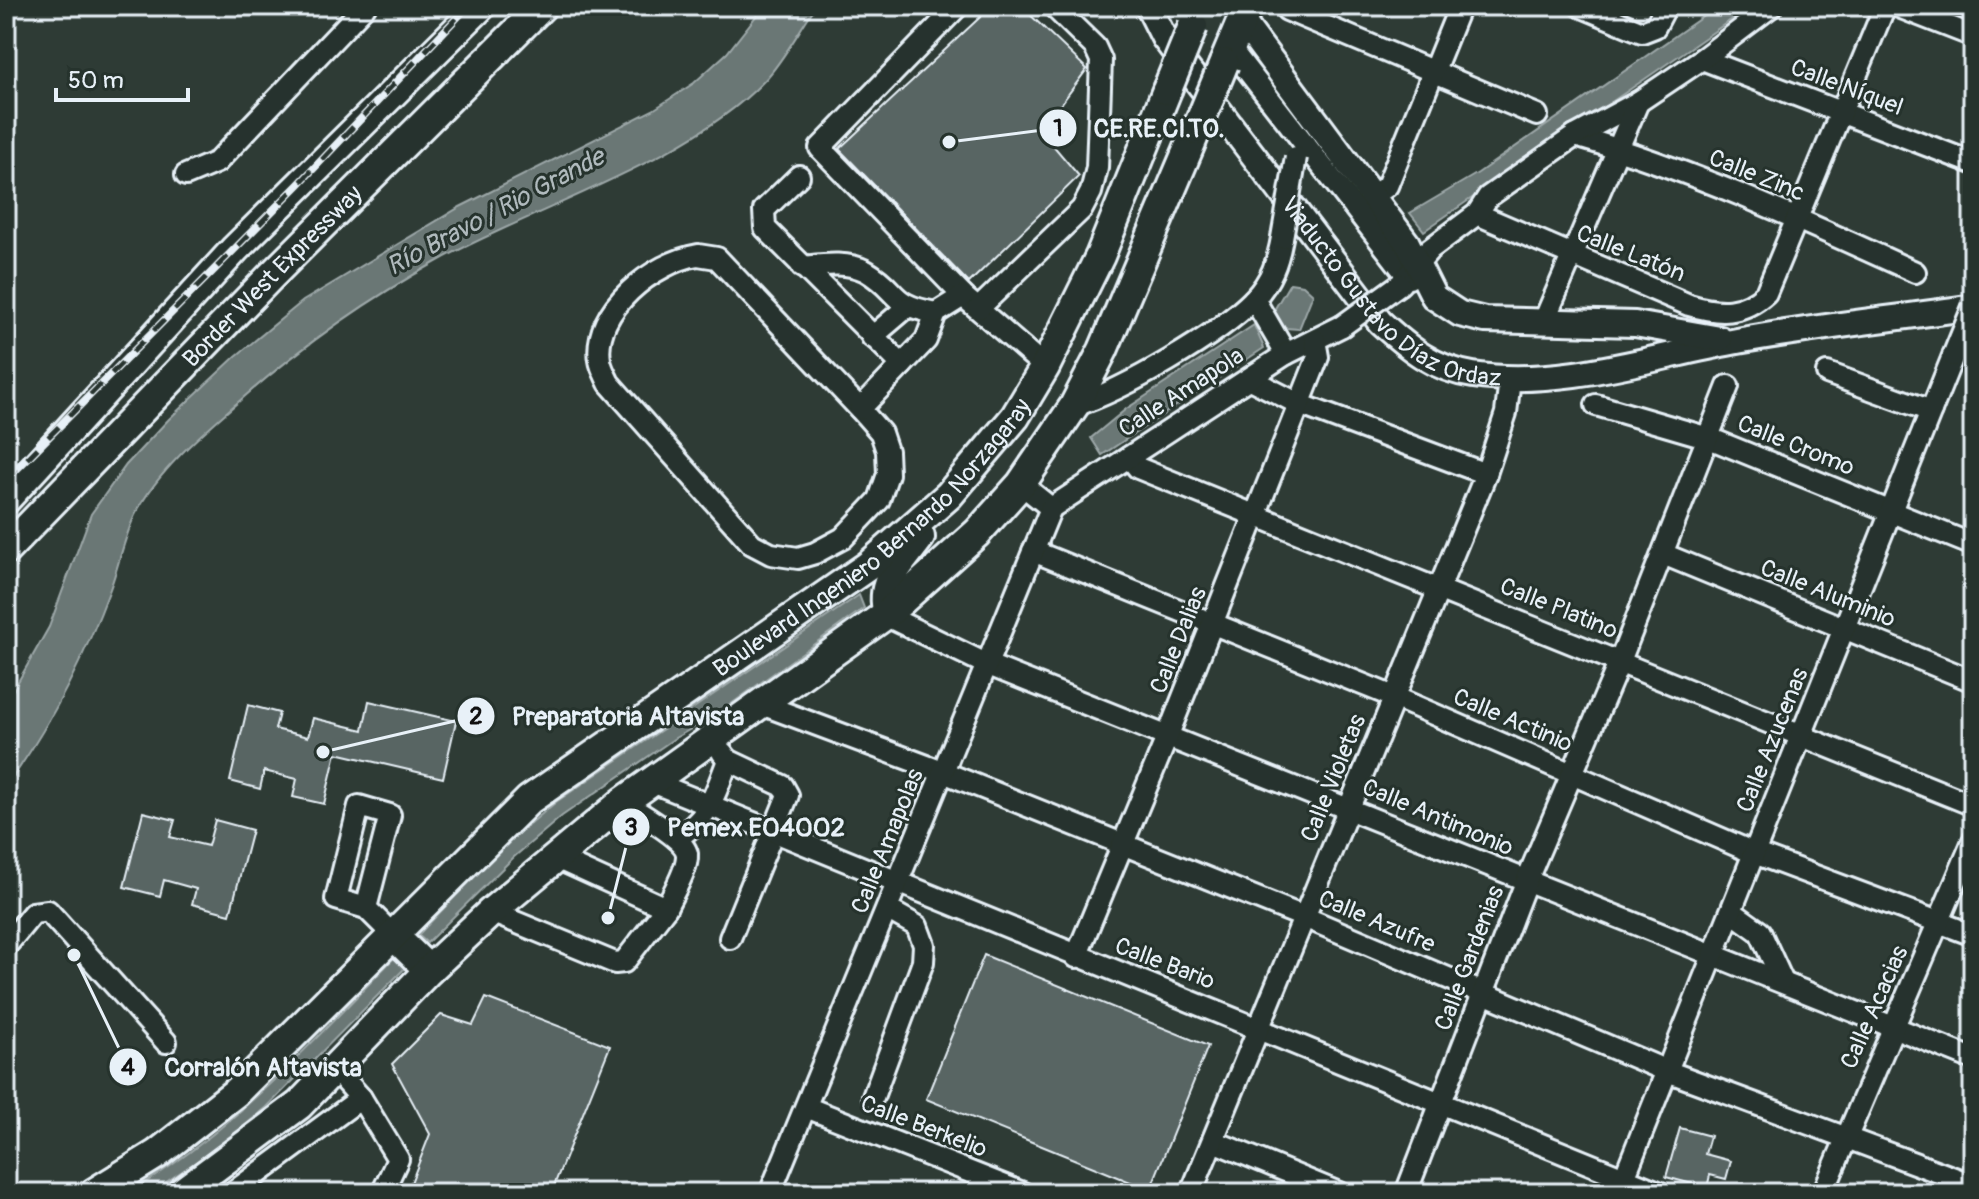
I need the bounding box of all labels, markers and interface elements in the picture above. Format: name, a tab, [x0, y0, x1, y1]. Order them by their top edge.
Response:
scale bar	[56, 52, 188, 102]
street label: Calle Níquel	[1786, 53, 1907, 122]
text: 50 m	[68, 66, 124, 95]
callout: CE.RE.CI.TO.	[1038, 103, 1241, 153]
text: CE.RE.CI.TO.	[1093, 113, 1225, 145]
text: 1	[1053, 114, 1063, 143]
water label: Río Bravo / Rio Grande	[381, 140, 612, 283]
street label: Calle Zinc	[1705, 143, 1809, 208]
street label: Border West Expressway	[177, 179, 369, 373]
street label: Viaducto Gustavo Díaz Ordaz	[1275, 191, 1502, 393]
street label: Calle Latón	[1572, 219, 1689, 288]
street label: Calle Amapola	[1113, 341, 1249, 444]
street label: Boulevard Ingeniero Bernardo Norzagaray	[708, 394, 1038, 683]
street label: Calle Cromo	[1733, 409, 1859, 482]
street label: Calle Aluminio	[1756, 553, 1900, 634]
street label: Calle Platino	[1496, 572, 1622, 645]
street label: Calle Dalias	[1144, 582, 1213, 698]
street label: Calle Azucenas	[1730, 663, 1815, 817]
street label: Calle Actinio	[1449, 682, 1577, 759]
callout: Preparatoria Altavista	[456, 691, 761, 741]
text: Preparatoria Altavista	[512, 701, 744, 733]
text: 2	[469, 702, 483, 731]
street label: Calle Violetas	[1295, 710, 1372, 846]
street label: Calle Amapolas	[845, 764, 930, 918]
street label: Calle Antimonio	[1358, 773, 1518, 862]
callout: Pemex E04002	[611, 802, 861, 852]
text: Pemex E04002	[667, 812, 845, 844]
text: 3	[624, 813, 638, 842]
street label: Calle Gardenias	[1429, 881, 1510, 1035]
street label: Calle Azufre	[1314, 884, 1440, 959]
street label: Calle Bario	[1111, 931, 1219, 996]
street label: Calle Acacias	[1834, 941, 1915, 1073]
callout: Corralón Altavista	[108, 1042, 378, 1092]
text: Corralón Altavista	[164, 1052, 362, 1084]
text: 4	[121, 1053, 135, 1082]
street label: Calle Berkelio	[856, 1089, 991, 1164]

